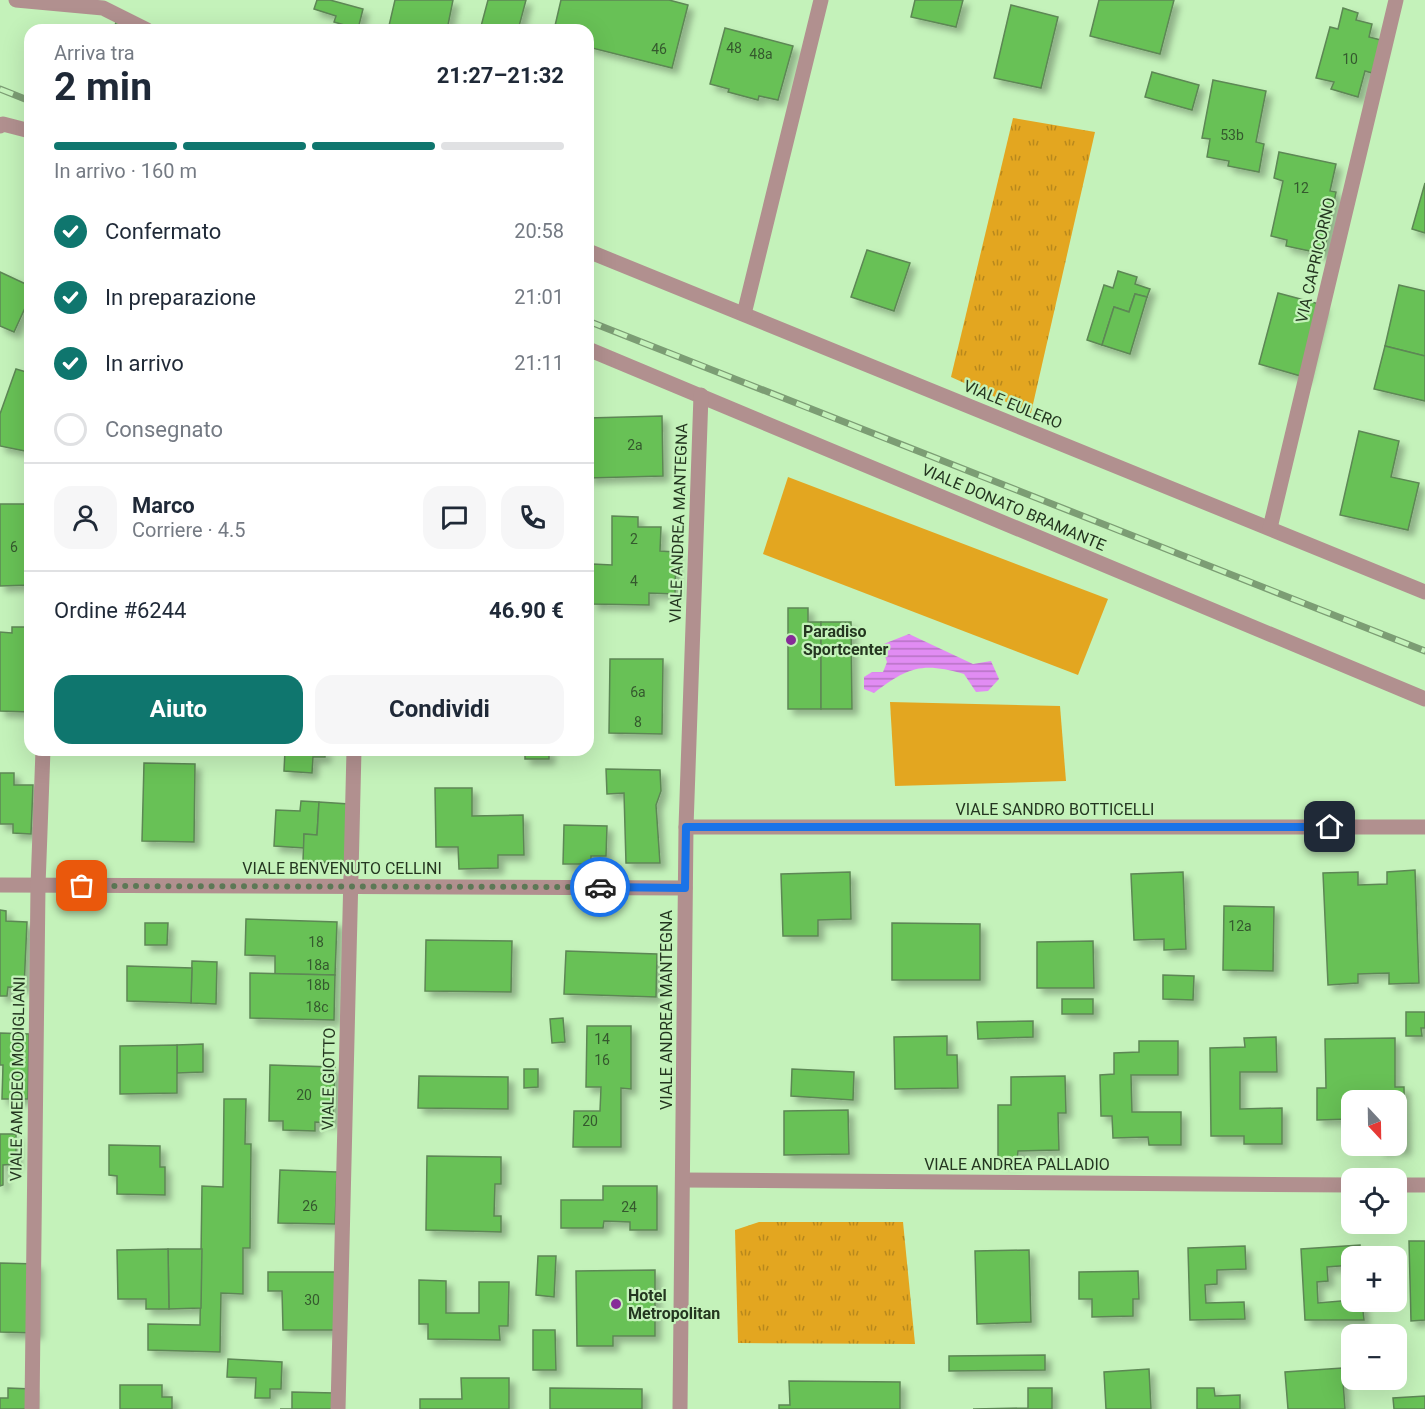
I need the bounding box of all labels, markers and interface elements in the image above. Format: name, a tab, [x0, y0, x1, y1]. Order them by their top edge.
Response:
house number: 48	[726, 40, 742, 56]
text: Arriva tra	[54, 41, 135, 65]
house number: 46	[651, 41, 667, 57]
house number: 48a	[749, 46, 773, 62]
house number: 10	[1342, 51, 1358, 67]
text: 21:27–21:32	[437, 63, 564, 88]
text: 2 min	[54, 64, 152, 110]
house number: 53b	[1220, 127, 1244, 143]
text: In arrivo · 160 m	[54, 159, 197, 183]
house number: 12	[1293, 180, 1309, 196]
street label: VIA CAPRICORNO	[1292, 196, 1339, 325]
icon: check	[54, 215, 87, 248]
text: Confermato	[105, 219, 221, 244]
text: 20:58	[514, 219, 564, 243]
icon: check	[54, 281, 87, 314]
text: In preparazione	[105, 285, 256, 310]
text: 21:01	[514, 285, 564, 309]
icon: check	[54, 347, 87, 380]
text: In arrivo	[105, 351, 184, 376]
text: 21:11	[514, 351, 564, 375]
street label: VIALE EULERO	[961, 376, 1065, 433]
text: Consegnato	[105, 417, 223, 442]
street label: VIALE ANDREA MANTEGNA	[666, 422, 691, 623]
house number: 2a	[627, 437, 643, 453]
street label: VIALE DONATO BRAMANTE	[919, 460, 1109, 555]
button: person	[54, 486, 117, 549]
button: chat	[423, 486, 486, 549]
button: phone	[501, 486, 564, 549]
text: Marco	[132, 493, 195, 518]
text: Corriere · 4.5	[132, 518, 246, 542]
house number: 2	[630, 531, 638, 547]
house number: 6	[10, 539, 18, 555]
house number: 4	[630, 573, 638, 589]
text: Ordine #6244	[54, 598, 186, 623]
text: 46.90 €	[489, 598, 564, 623]
place label: Paradiso Sportcenter	[803, 622, 889, 659]
marker: Paradiso Sportcenter	[784, 633, 798, 647]
button: Aiuto	[54, 675, 303, 744]
button: Condividi	[315, 675, 564, 744]
house number: 6a	[630, 684, 646, 700]
house number: 8	[634, 714, 642, 730]
street label: VIALE SANDRO BOTTICELLI	[956, 800, 1154, 819]
pin	[1304, 801, 1355, 852]
icon: home	[1313, 810, 1346, 843]
courier	[570, 857, 630, 917]
street label: VIALE BENVENUTO CELLINI	[242, 859, 442, 878]
pin	[56, 860, 107, 911]
icon: bag	[65, 869, 98, 902]
icon: car	[584, 871, 617, 904]
street label: VIALE ANDREA MANTEGNA	[657, 910, 676, 1110]
house number: 12a	[1228, 918, 1252, 934]
house number: 18	[308, 934, 324, 950]
house number: 18a	[306, 957, 330, 973]
street label: VIALE AMEDEO MODIGLIANI	[6, 976, 29, 1182]
house number: 18b	[306, 977, 330, 993]
house number: 18c	[305, 999, 329, 1015]
street label: VIALE GIOTTO	[318, 1027, 339, 1131]
house number: 14	[594, 1031, 610, 1047]
house number: 16	[594, 1052, 610, 1068]
house number: 20	[296, 1087, 312, 1103]
north arrow	[1341, 1090, 1407, 1156]
map controls	[1341, 1090, 1407, 1390]
house number: 20	[582, 1113, 598, 1129]
street label: VIALE ANDREA PALLADIO	[924, 1155, 1110, 1174]
button: locate	[1341, 1168, 1407, 1234]
house number: 26	[302, 1198, 318, 1214]
house number: 24	[621, 1199, 637, 1215]
button: +	[1341, 1246, 1407, 1312]
place label: Hotel Metropolitan	[628, 1286, 720, 1323]
house number: 30	[304, 1292, 320, 1308]
marker: Hotel Metropolitan	[609, 1297, 623, 1311]
button: −	[1341, 1324, 1407, 1390]

